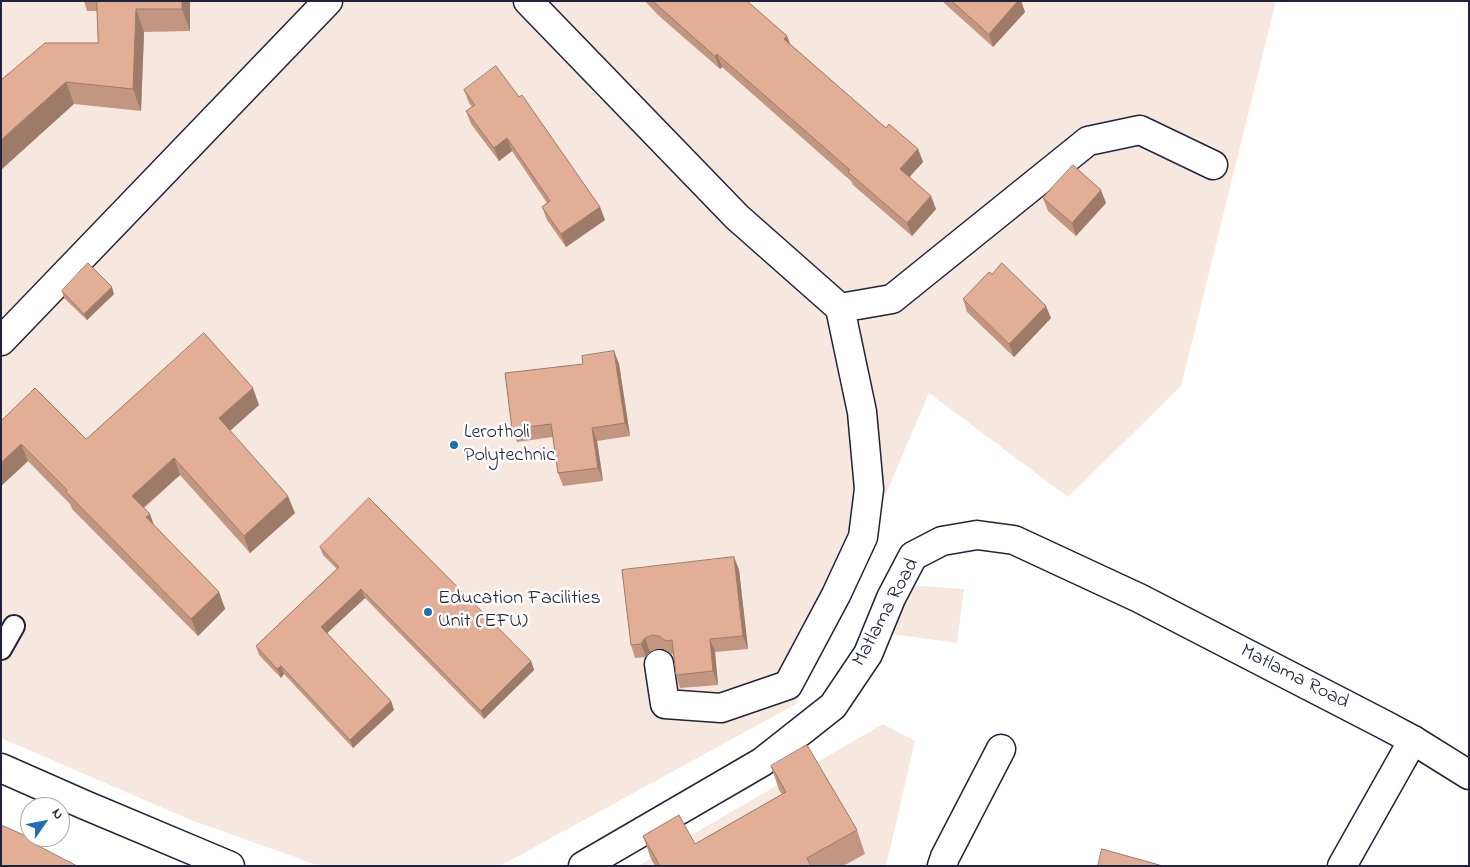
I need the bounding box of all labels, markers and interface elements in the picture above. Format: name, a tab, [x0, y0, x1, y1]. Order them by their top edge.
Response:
place label: Lerotholi Polytechnic	[464, 422, 555, 469]
marker: Lerotholi Polytechnic	[448, 439, 460, 451]
street label: Matlama Road	[849, 555, 925, 671]
place label: Education Facilities Unit (EFU)	[438, 588, 601, 635]
marker: Education Facilities Unit (EFU)	[422, 606, 434, 618]
street label: Matlama Road	[1236, 640, 1352, 716]
north arrow	[20, 797, 70, 847]
text: N	[46, 804, 69, 824]

